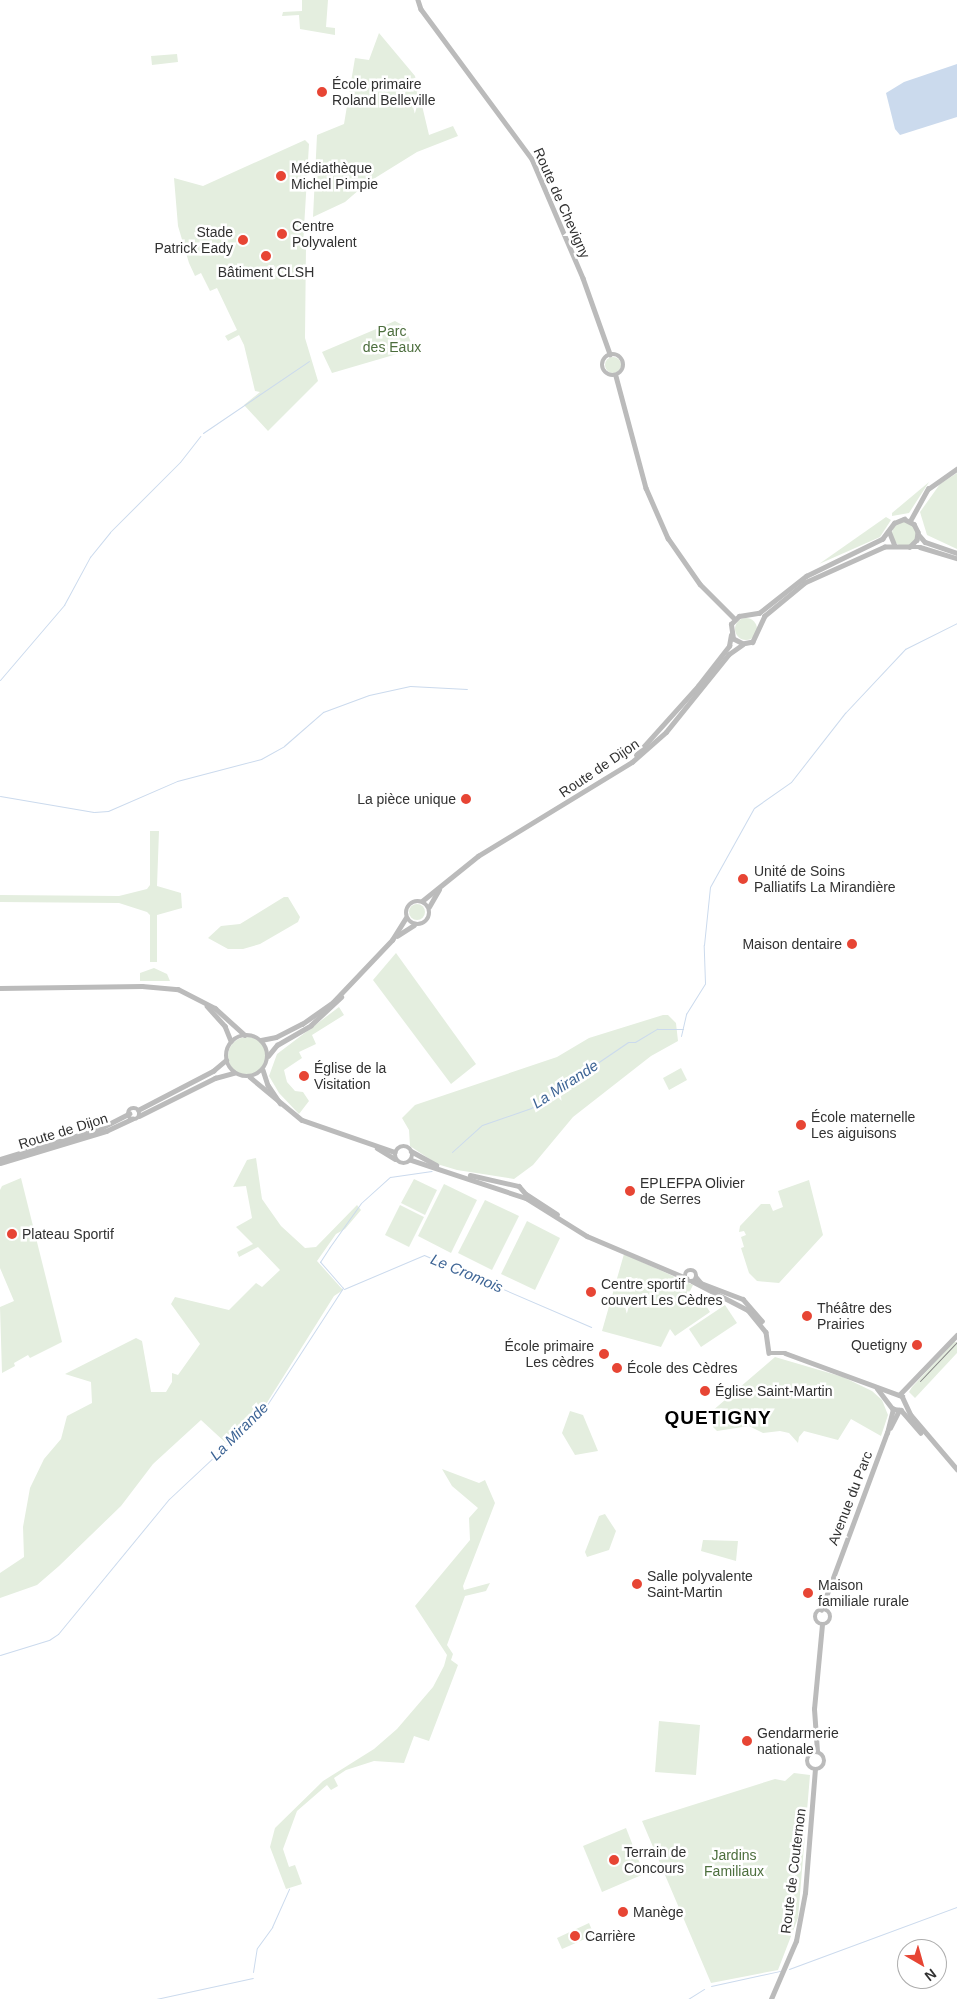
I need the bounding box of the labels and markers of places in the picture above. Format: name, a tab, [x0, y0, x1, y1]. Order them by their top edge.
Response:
place label: École primaire Roland Belleville	[332, 76, 436, 108]
marker: École primaire Roland Belleville	[316, 86, 328, 98]
place label: Médiathèque Michel Pimpie	[291, 160, 378, 192]
marker: Médiathèque Michel Pimpie	[275, 170, 287, 182]
place label: Centre Polyvalent	[292, 218, 357, 250]
place label: Stade Patrick Eady	[154, 224, 233, 256]
marker: Centre Polyvalent	[276, 228, 288, 240]
marker: Stade Patrick Eady	[237, 234, 249, 246]
marker: Bâtiment CLSH	[260, 250, 272, 262]
place label: Bâtiment CLSH	[218, 264, 314, 280]
place label: La pièce unique	[357, 791, 456, 807]
marker: La pièce unique	[460, 793, 472, 805]
place label: Unité de Soins Palliatifs La Mirandière	[754, 863, 896, 896]
marker: Unité de Soins Palliatifs La Mirandière	[736, 872, 750, 886]
place label: Maison dentaire	[742, 936, 842, 952]
marker: Maison dentaire	[846, 938, 858, 950]
place label: Église de la Visitation	[314, 1060, 386, 1092]
marker: Église de la Visitation	[298, 1070, 310, 1082]
place label: École maternelle Les aiguisons	[811, 1109, 915, 1142]
marker: École maternelle Les aiguisons	[795, 1119, 807, 1131]
place label: EPLEFPA Olivier de Serres	[640, 1175, 746, 1208]
marker: EPLEFPA Olivier de Serres	[624, 1185, 636, 1197]
place label: Plateau Sportif	[22, 1226, 114, 1242]
marker: Plateau Sportif	[6, 1228, 18, 1240]
place label: Centre sportif couvert Les Cèdres	[601, 1276, 722, 1308]
marker: Centre sportif couvert Les Cèdres	[585, 1286, 597, 1298]
place label: Théâtre des Prairies	[817, 1300, 892, 1332]
marker: Théâtre des Prairies	[801, 1310, 813, 1322]
place label: Quetigny	[851, 1337, 907, 1353]
place label: École primaire Les cèdres	[505, 1338, 594, 1370]
marker: Quetigny	[911, 1339, 923, 1351]
marker: École primaire Les cèdres	[598, 1348, 610, 1360]
place label: École des Cèdres	[627, 1360, 738, 1376]
marker: École des Cèdres	[611, 1362, 623, 1374]
place label: Église Saint-Martin	[715, 1383, 832, 1399]
marker: Église Saint-Martin	[699, 1385, 711, 1397]
place label: Salle polyvalente Saint-Martin	[647, 1568, 753, 1600]
place label: Maison familiale rurale	[818, 1577, 909, 1610]
marker: Salle polyvalente Saint-Martin	[631, 1578, 643, 1590]
marker: Maison familiale rurale	[802, 1587, 814, 1599]
place label: Gendarmerie nationale	[757, 1725, 839, 1758]
marker: Gendarmerie nationale	[741, 1735, 753, 1747]
place label: Terrain de Concours	[624, 1844, 686, 1876]
marker: Terrain de Concours	[608, 1854, 620, 1866]
place label: Manège	[633, 1904, 684, 1920]
marker: Manège	[617, 1906, 629, 1918]
place label: Carrière	[585, 1928, 636, 1944]
marker: Carrière	[569, 1930, 581, 1942]

